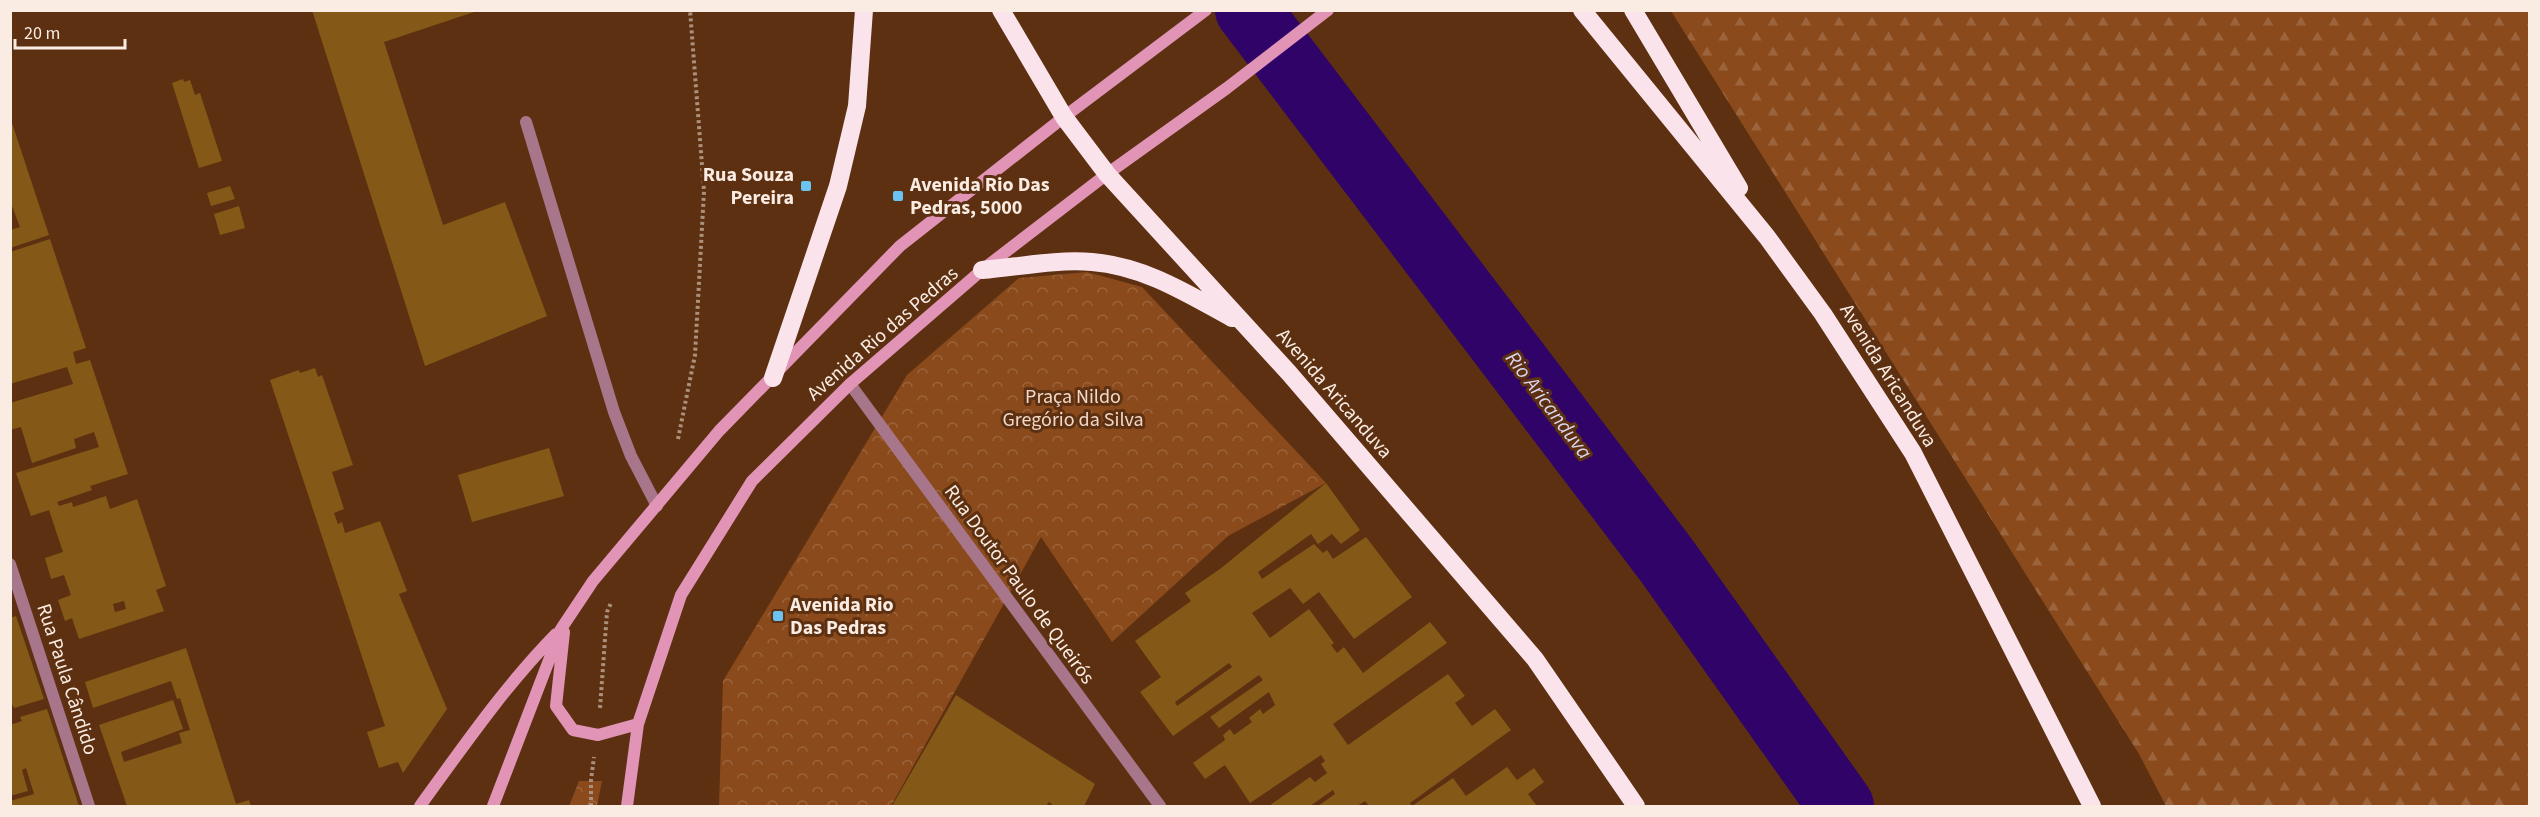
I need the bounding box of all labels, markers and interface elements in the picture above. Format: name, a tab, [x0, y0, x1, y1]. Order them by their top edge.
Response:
scale bar	[15, 12, 124, 50]
text: 20 m	[24, 21, 60, 46]
place label: Rua Souza Pereira	[703, 161, 794, 212]
place label: Avenida Rio Das Pedras, 5000	[909, 171, 1050, 222]
marker: Rua Souza Pereira	[799, 179, 813, 193]
marker: Avenida Rio Das Pedras, 5000	[891, 189, 905, 203]
street label: Avenida Rio das Pedras	[801, 260, 964, 407]
street label: Avenida Aricanduva	[1833, 298, 1944, 453]
street label: Avenida Aricanduva	[1270, 322, 1399, 465]
water label: Rio Aricanduva	[1498, 345, 1600, 465]
park label: Praça Nildo Gregório da Silva	[1002, 383, 1144, 434]
street label: Rua Doutor Paulo de Queirós	[937, 479, 1101, 690]
place label: Avenida Rio Das Pedras	[789, 591, 894, 642]
street label: Rua Paula Cândido	[29, 600, 105, 758]
marker: Avenida Rio Das Pedras	[771, 609, 785, 623]

